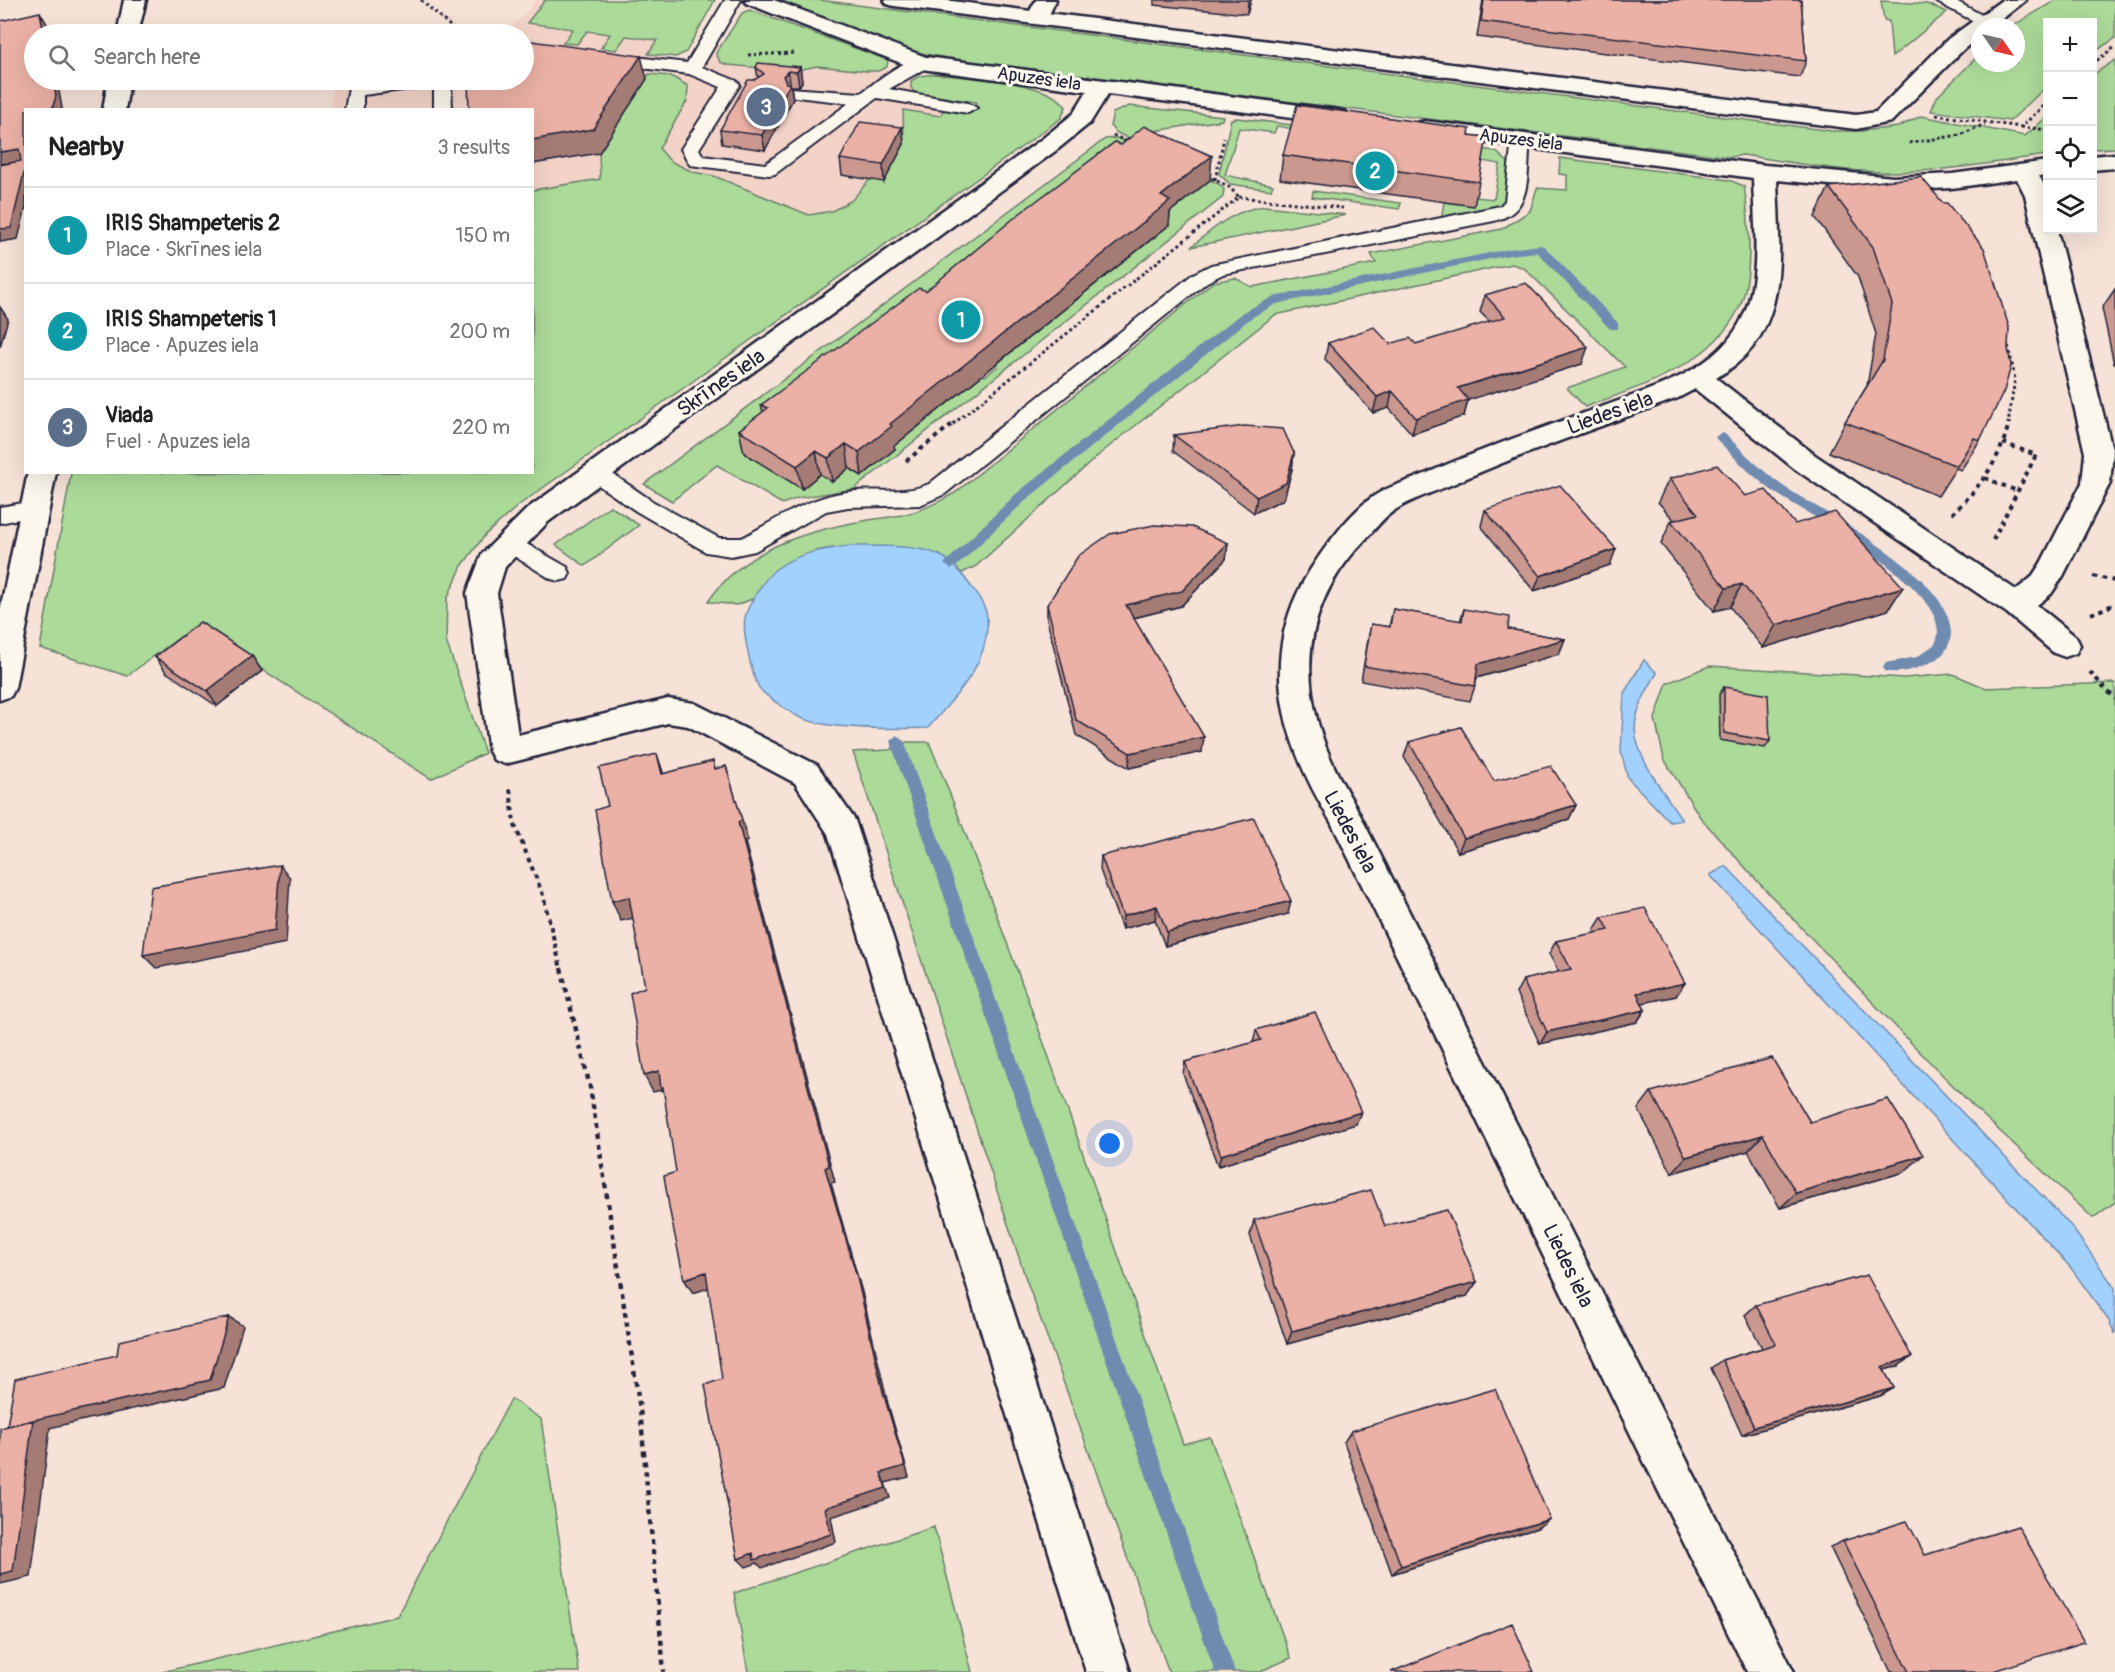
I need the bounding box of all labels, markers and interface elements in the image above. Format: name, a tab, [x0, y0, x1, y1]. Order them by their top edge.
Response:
north arrow	[1971, 18, 2025, 72]
map controls	[2043, 18, 2097, 234]
button: +	[2043, 18, 2097, 72]
search box	[24, 24, 534, 90]
icon: search	[45, 41, 78, 74]
text: Search here	[93, 43, 200, 71]
street label: Apuzes iela	[996, 62, 1082, 96]
button: −	[2043, 72, 2097, 126]
pin: 3	[746, 84, 786, 130]
street label: Apuzes iela	[1478, 123, 1564, 157]
button: locate	[2043, 126, 2097, 180]
text: Nearby	[48, 131, 124, 163]
text: 3 results	[438, 135, 510, 160]
pin: 2	[1356, 148, 1394, 194]
button: layers	[2043, 180, 2097, 234]
text: IRIS Shampeteris 2	[105, 209, 280, 237]
text: 1	[64, 223, 71, 248]
text: 150 m	[456, 223, 510, 248]
text: Place · Skrīnes iela	[105, 237, 262, 262]
pin: 1	[942, 298, 980, 342]
text: IRIS Shampeteris 1	[105, 305, 277, 333]
text: 2	[62, 319, 73, 344]
text: 200 m	[449, 319, 510, 344]
text: Place · Apuzes iela	[105, 333, 259, 358]
street label: Skrīnes iela	[672, 343, 770, 423]
street label: Liedes iela	[1563, 385, 1657, 441]
text: Viada	[105, 401, 153, 429]
text: 3	[62, 415, 73, 440]
text: 220 m	[452, 415, 510, 440]
text: Fuel · Apuzes iela	[105, 429, 250, 454]
street label: Liedes iela	[1317, 786, 1383, 878]
your location	[1095, 1129, 1124, 1158]
street label: Liedes iela	[1536, 1220, 1600, 1312]

